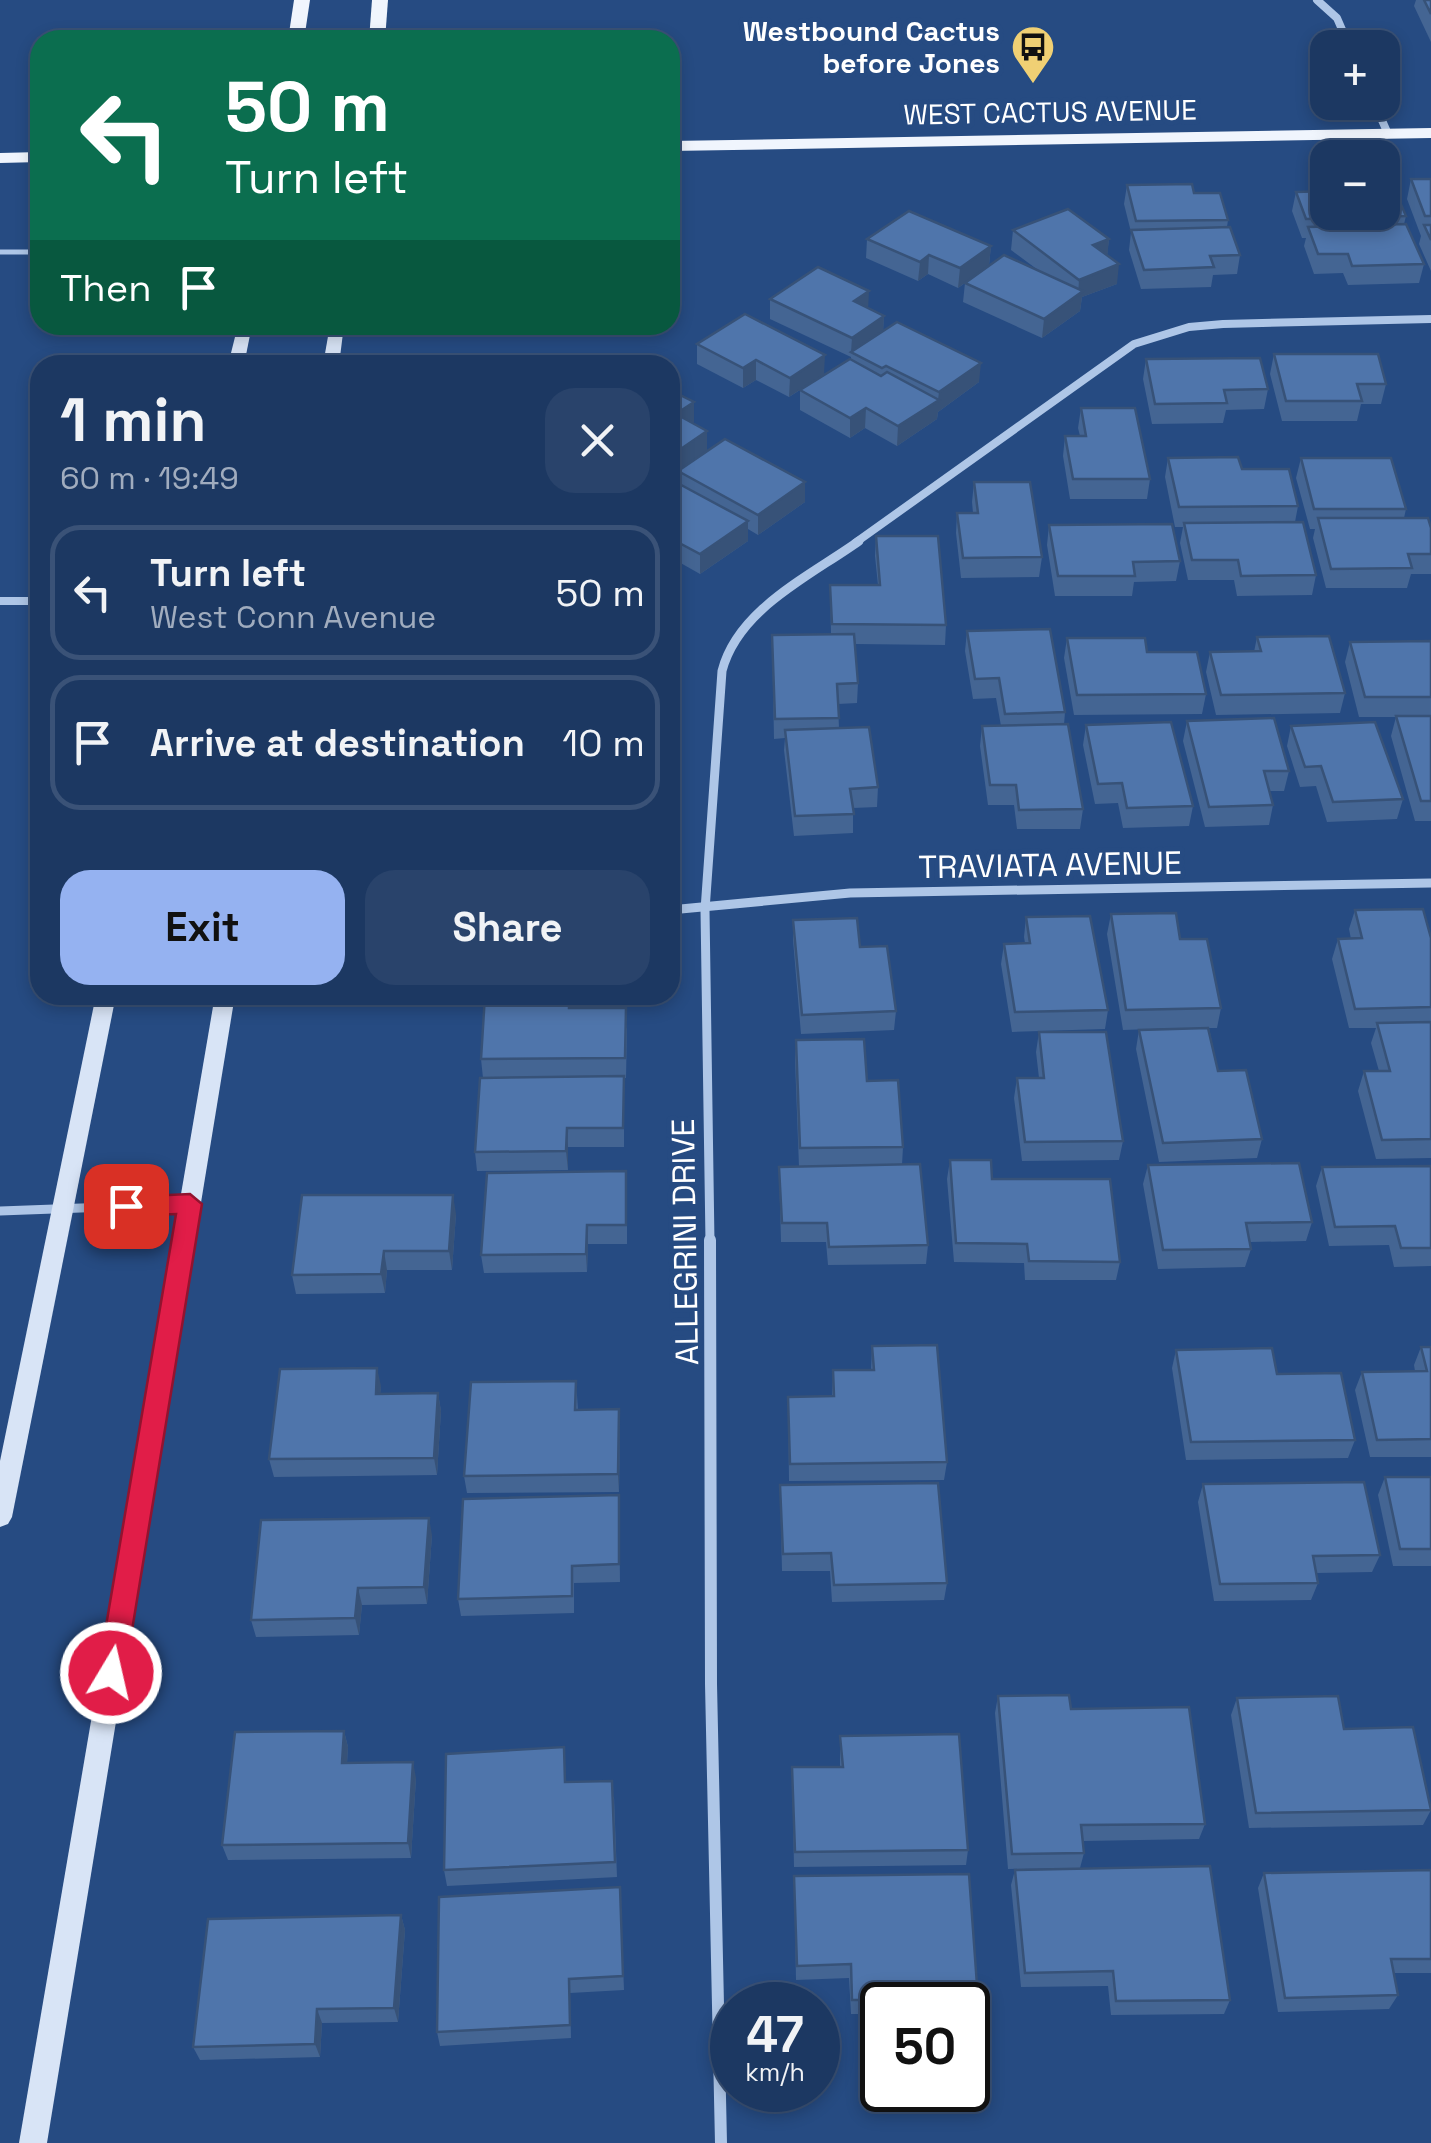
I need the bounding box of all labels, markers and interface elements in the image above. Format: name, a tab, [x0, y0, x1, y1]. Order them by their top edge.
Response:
place label: Westbound Cactus before Jones	[743, 13, 1000, 81]
bus stop icon: Westbound Cactus before Jones	[1010, 24, 1056, 85]
map controls	[1310, 30, 1400, 230]
button: +	[1310, 30, 1400, 120]
text: 50 m	[225, 62, 390, 151]
icon: left	[60, 70, 190, 200]
street label: WEST CACTUS AVENUE	[903, 91, 1197, 133]
button: −	[1310, 140, 1400, 230]
text: Turn left	[225, 149, 408, 206]
icon: arrive	[171, 260, 226, 315]
text: Then	[60, 264, 151, 312]
text: 1 min	[60, 382, 207, 459]
button: close	[545, 388, 650, 493]
text: 60 m · 19:49	[60, 458, 239, 498]
text: Turn left	[150, 549, 306, 597]
icon: left	[65, 565, 120, 620]
text: 50 m	[555, 569, 645, 617]
text: West Conn Avenue	[150, 597, 436, 637]
icon: arrive	[65, 715, 120, 770]
text: Arrive at destination	[150, 719, 525, 767]
text: 10 m	[562, 719, 645, 767]
street label: TRAVIATA AVENUE	[918, 843, 1182, 887]
button: Exit	[60, 870, 345, 985]
button: Share	[365, 870, 650, 985]
street label: ALLEGRINI DRIVE	[663, 1118, 707, 1366]
pin	[84, 1164, 169, 1249]
icon: arrive	[99, 1179, 154, 1234]
position arrow	[59, 1621, 163, 1725]
speed limit sign: 50	[860, 1982, 990, 2112]
text: 47	[746, 2003, 804, 2067]
text: km/h	[745, 2056, 805, 2088]

